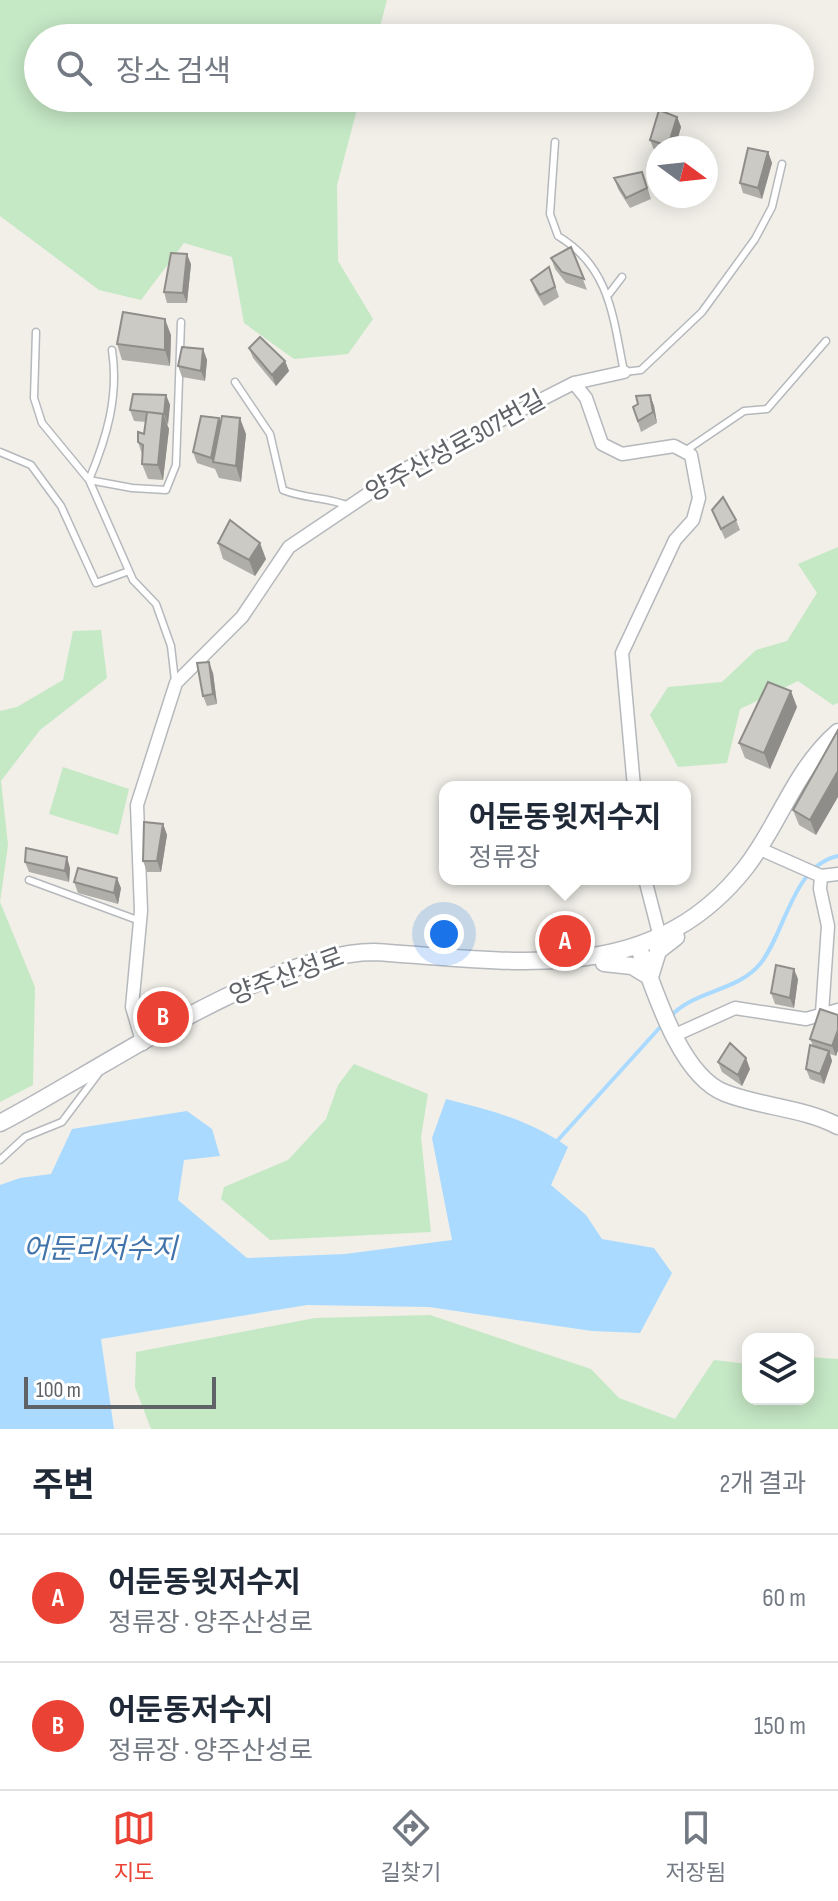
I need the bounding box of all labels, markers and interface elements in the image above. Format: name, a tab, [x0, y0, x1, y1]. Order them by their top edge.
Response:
search box	[24, 24, 814, 112]
icon: search	[52, 46, 96, 90]
text: 장소 검색	[116, 54, 231, 90]
north arrow	[646, 136, 718, 208]
street label: 양주산성로307번길	[361, 385, 551, 509]
popup	[439, 781, 691, 885]
text: 어둔동윗저수지	[468, 800, 662, 836]
text: 정류장	[468, 843, 540, 874]
pin: A	[539, 911, 591, 971]
your location	[424, 914, 464, 954]
street label: 양주산성로	[226, 942, 348, 1012]
pin: B	[137, 987, 189, 1047]
water label: 어둔리저수지	[23, 1233, 180, 1266]
map controls	[742, 1333, 814, 1405]
button: layers	[742, 1333, 814, 1405]
scale bar	[24, 1373, 216, 1409]
text: 100 m	[36, 1377, 81, 1404]
text: 주변	[32, 1465, 95, 1506]
text: 2개 결과	[719, 1469, 806, 1500]
text: 어둔동윗저수지	[108, 1565, 301, 1601]
text: A	[52, 1583, 64, 1614]
text: 60 m	[762, 1583, 806, 1614]
text: 정류장 · 양주산성로	[108, 1608, 313, 1639]
text: 어둔동저수지	[108, 1693, 274, 1729]
text: B	[52, 1711, 64, 1742]
text: 150 m	[754, 1711, 806, 1742]
text: 정류장 · 양주산성로	[108, 1736, 313, 1767]
tab: 지도	[112, 1806, 156, 1887]
tab: 길찾기	[380, 1806, 441, 1887]
tab: 저장됨	[665, 1806, 726, 1887]

